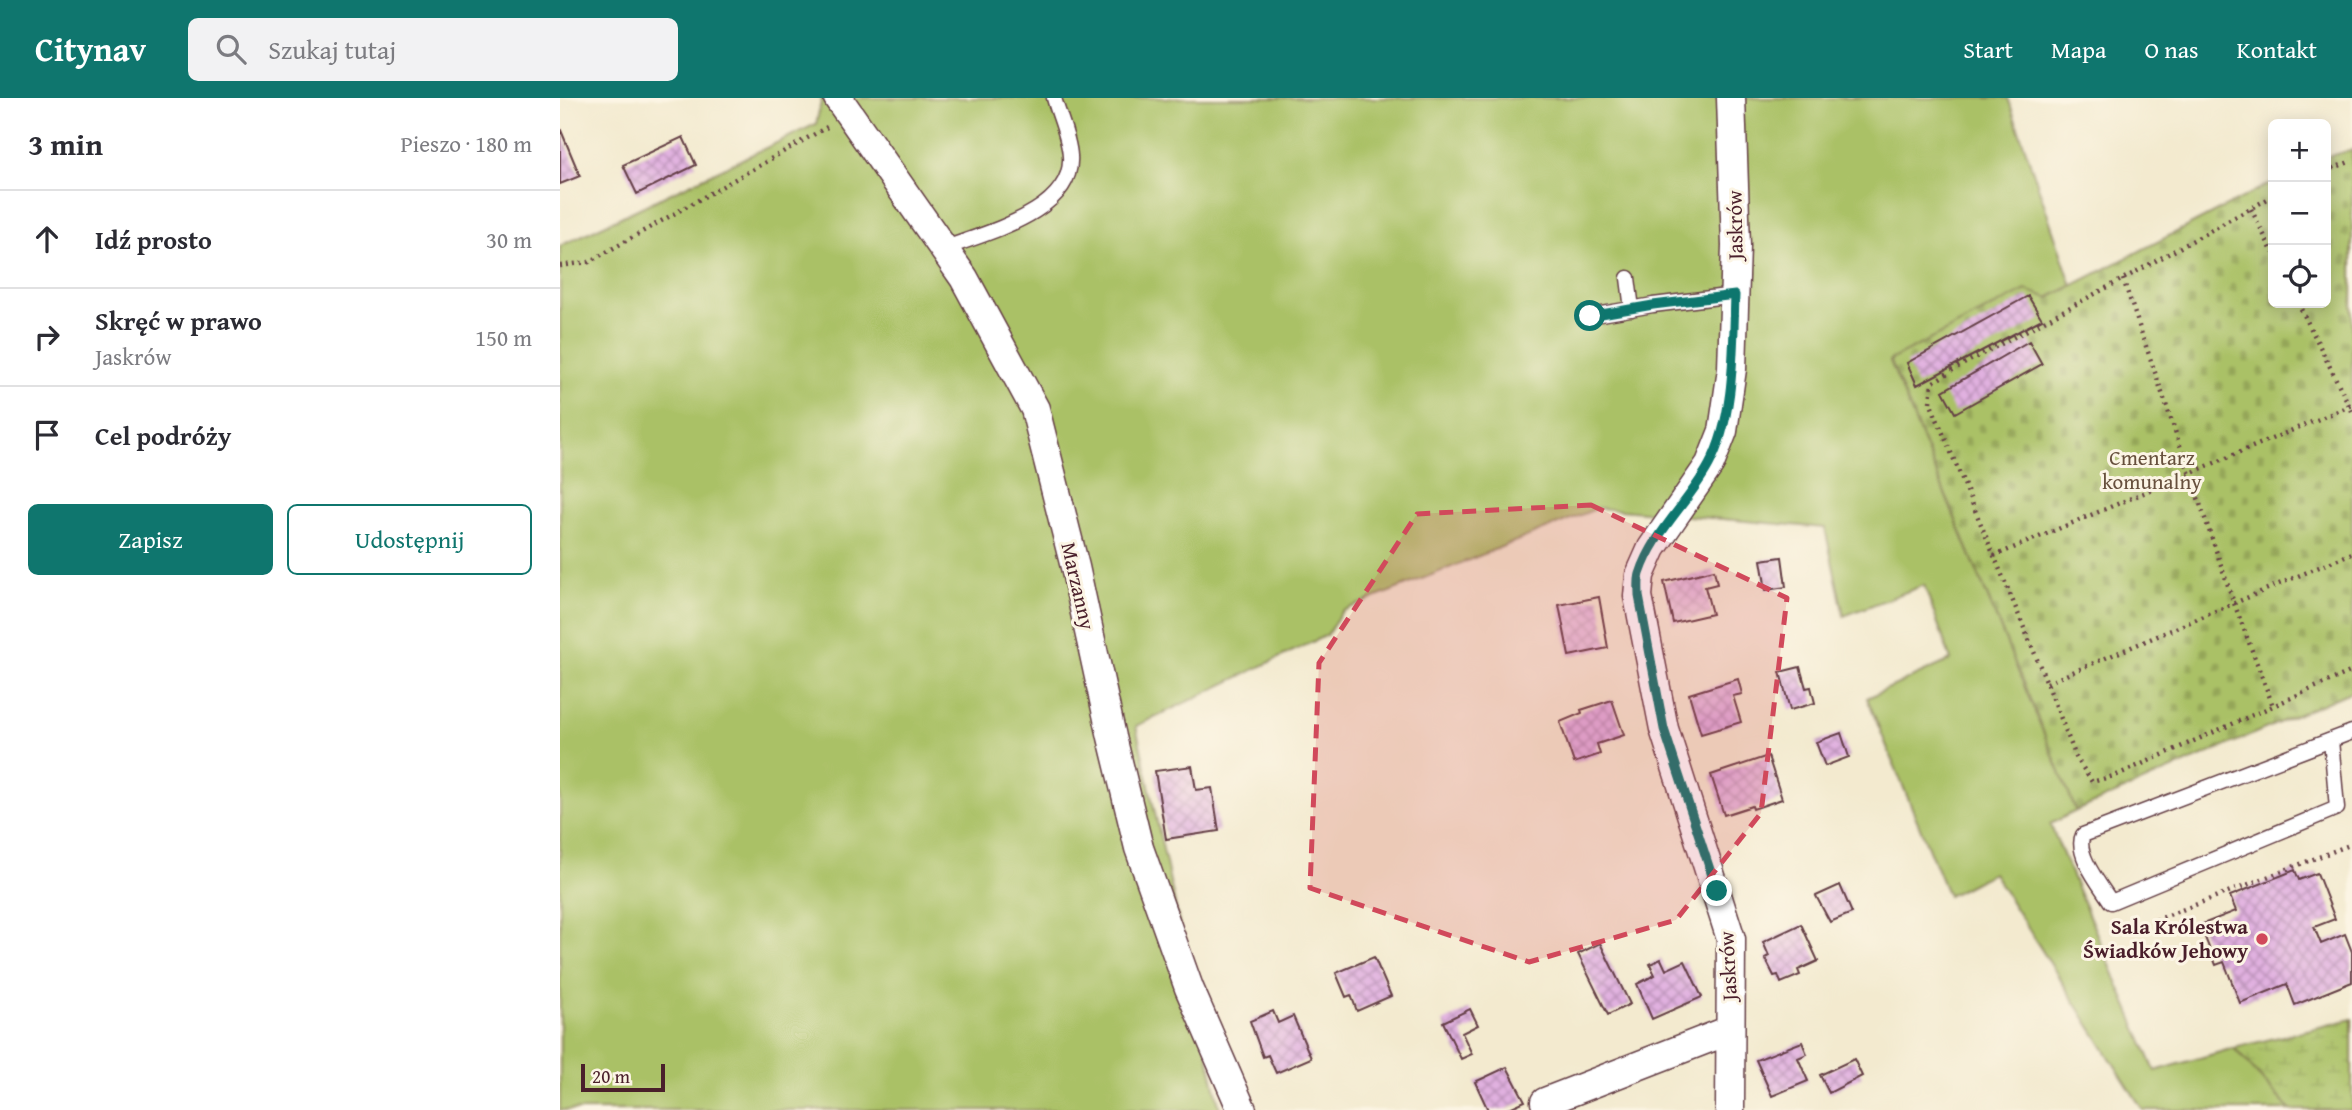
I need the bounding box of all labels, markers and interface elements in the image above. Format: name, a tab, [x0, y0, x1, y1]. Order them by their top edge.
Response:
search box	[188, 18, 678, 81]
text: Citynav	[35, 25, 146, 73]
icon: search	[212, 30, 250, 68]
text: Szukaj tutaj	[268, 30, 396, 69]
text: Start	[1963, 32, 2013, 67]
text: Mapa	[2051, 32, 2106, 67]
text: O nas	[2144, 32, 2199, 67]
text: Kontakt	[2237, 32, 2317, 67]
map controls	[2268, 119, 2331, 308]
button: +	[2268, 119, 2331, 182]
text: 3 min	[28, 122, 103, 166]
text: Pieszo · 180 m	[400, 127, 532, 160]
button: −	[2268, 182, 2331, 245]
street label: Jaskrów	[1718, 190, 1751, 263]
icon: ahead	[28, 220, 66, 258]
text: Idź prosto	[95, 220, 212, 259]
text: 30 m	[486, 223, 532, 256]
button: locate	[2268, 245, 2331, 308]
route start	[1574, 300, 1605, 331]
text: Skręć w prawo	[95, 301, 262, 340]
icon: right	[28, 318, 66, 356]
text: 150 m	[475, 321, 532, 354]
text: Jaskrów	[95, 340, 171, 373]
icon: arrive	[28, 416, 66, 454]
text: Cel podróży	[95, 416, 231, 455]
park label: Cmentarz komunalny	[2102, 442, 2202, 497]
button: Zapisz	[28, 504, 273, 575]
button: Udostępnij	[287, 504, 532, 575]
street label: Marzanny	[1053, 539, 1104, 633]
route end	[1701, 875, 1732, 906]
place label: Sala Królestwa Świadków Jehowy	[2083, 911, 2248, 966]
street label: Jaskrów	[1710, 930, 1745, 1005]
marker: Sala Królestwa Świadków Jehowy	[2254, 931, 2270, 947]
scale bar	[581, 1061, 665, 1093]
text: 20 m	[592, 1062, 630, 1090]

